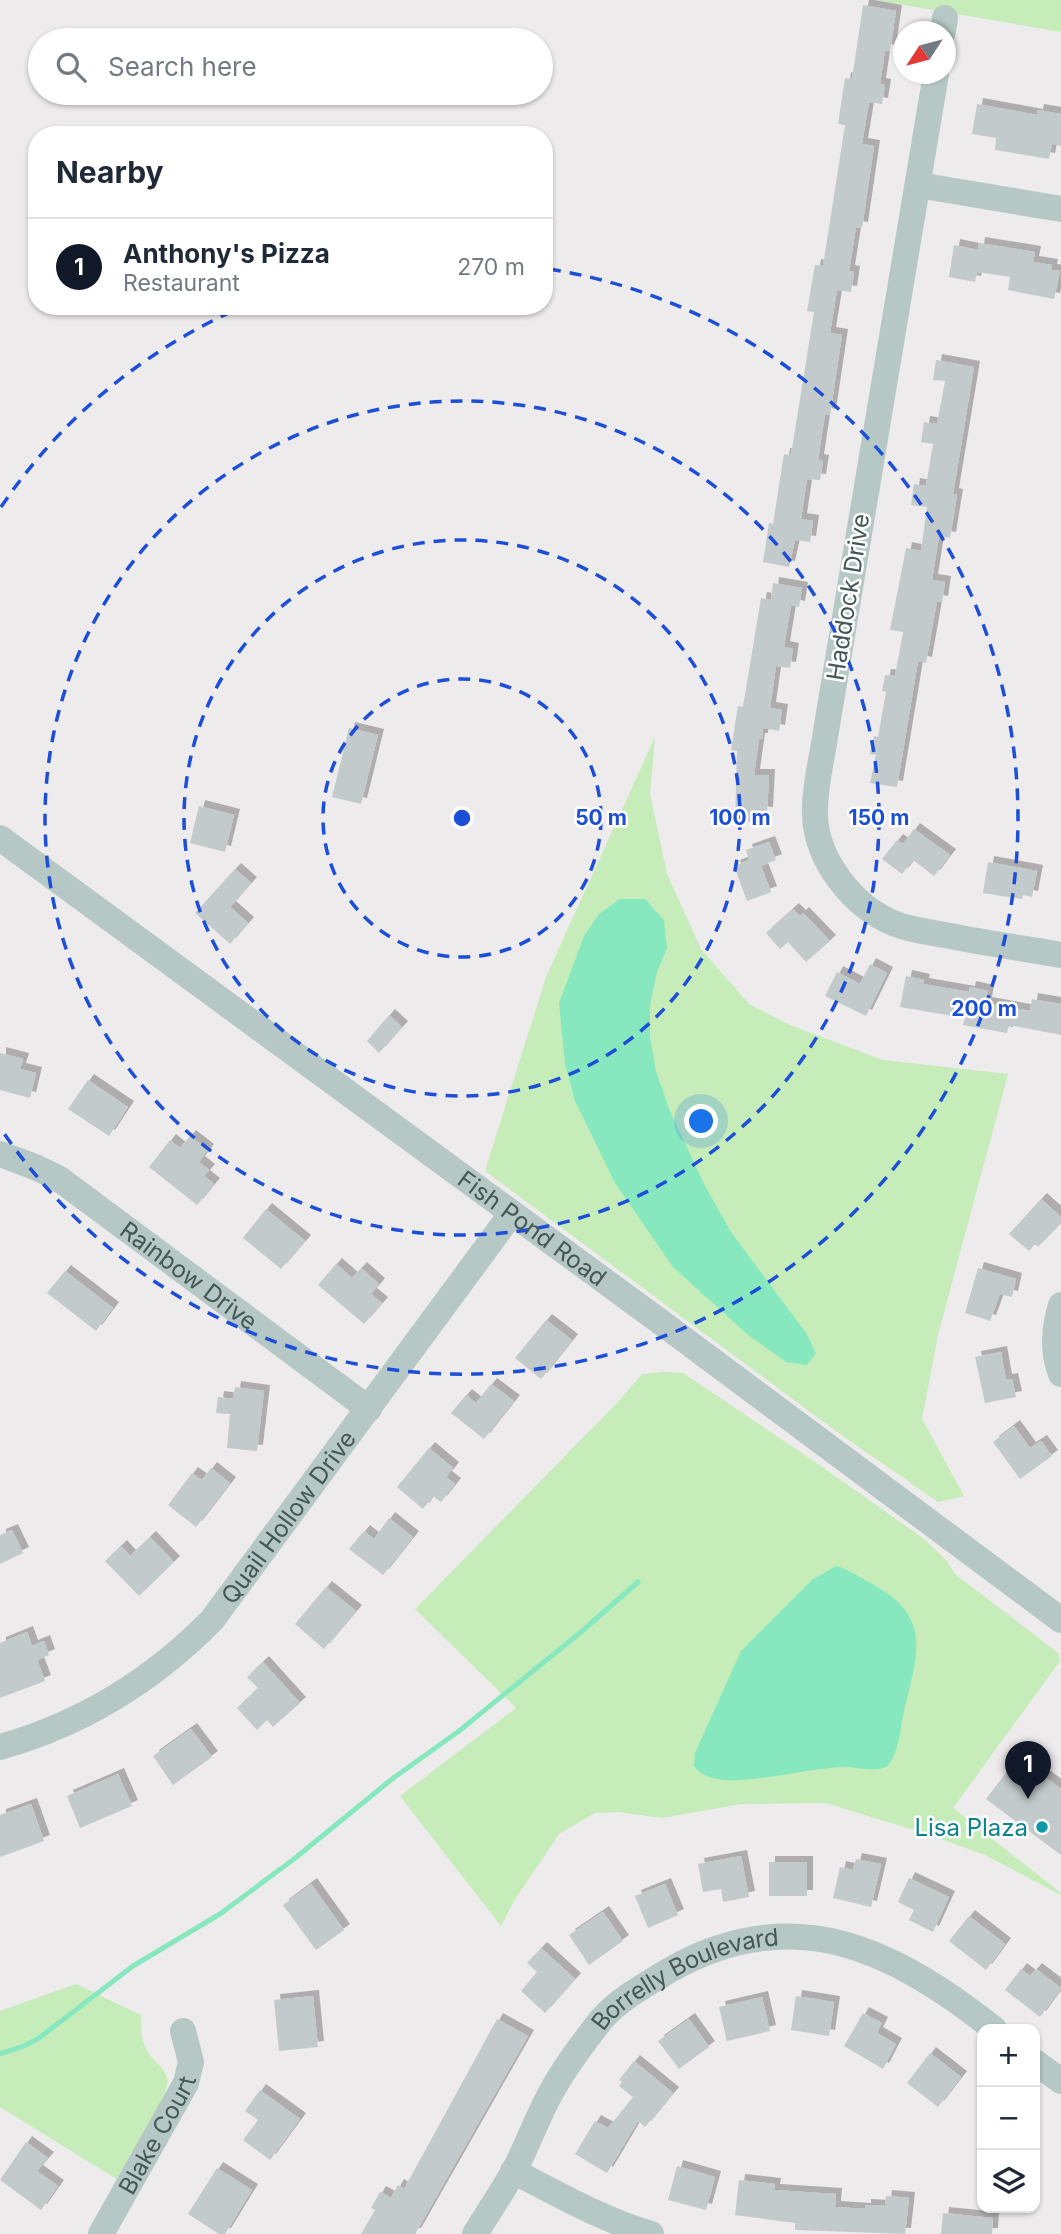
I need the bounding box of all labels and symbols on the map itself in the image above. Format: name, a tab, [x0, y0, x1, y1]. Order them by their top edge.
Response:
north arrow	[893, 21, 956, 84]
street label: Haddock Drive	[821, 512, 875, 682]
text: 50 m	[575, 805, 627, 830]
text: 100 m	[709, 805, 771, 830]
text: 150 m	[849, 805, 909, 830]
centre of rings	[450, 806, 474, 830]
text: 200 m	[951, 996, 1017, 1021]
your location	[684, 1104, 718, 1138]
street label: Fish Pond Road	[453, 1164, 612, 1292]
street label: Rainbow Drive	[115, 1215, 263, 1336]
street label: Quail Hollow Drive	[215, 1425, 361, 1609]
pin: 1	[1005, 1741, 1051, 1799]
place label: Lisa Plaza	[914, 1813, 1028, 1842]
marker: Lisa Plaza	[1034, 1819, 1050, 1835]
street label: Borrelly Boulevard	[585, 1922, 779, 2035]
street label: Blake Court	[112, 2073, 202, 2199]

